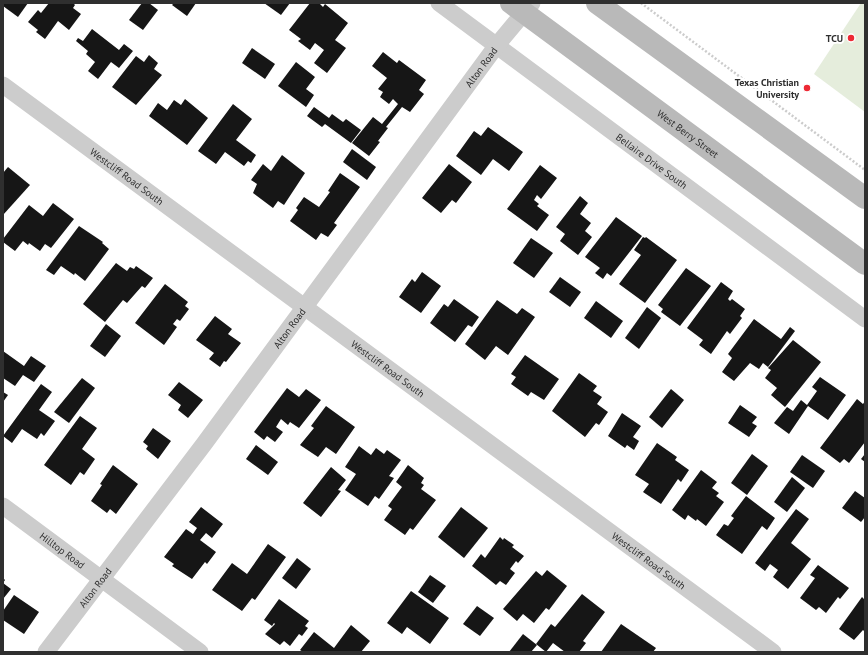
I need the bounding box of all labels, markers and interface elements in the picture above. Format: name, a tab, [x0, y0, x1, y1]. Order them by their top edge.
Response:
place label: TCU	[826, 32, 843, 45]
marker: TCU	[846, 33, 856, 43]
street label: Alton Road	[462, 44, 500, 90]
place label: Texas Christian University	[735, 76, 799, 101]
marker: Texas Christian University	[802, 83, 812, 93]
street label: West Berry Street	[655, 106, 722, 161]
street label: Bellaire Drive South	[614, 130, 690, 192]
street label: Westcliff Road South	[88, 145, 166, 208]
street label: Alton Road	[270, 305, 308, 351]
street label: Westcliff Road South	[348, 337, 427, 400]
street label: Hilltop Road	[37, 529, 88, 571]
street label: Westcliff Road South	[609, 529, 688, 592]
street label: Alton Road	[76, 565, 114, 610]

